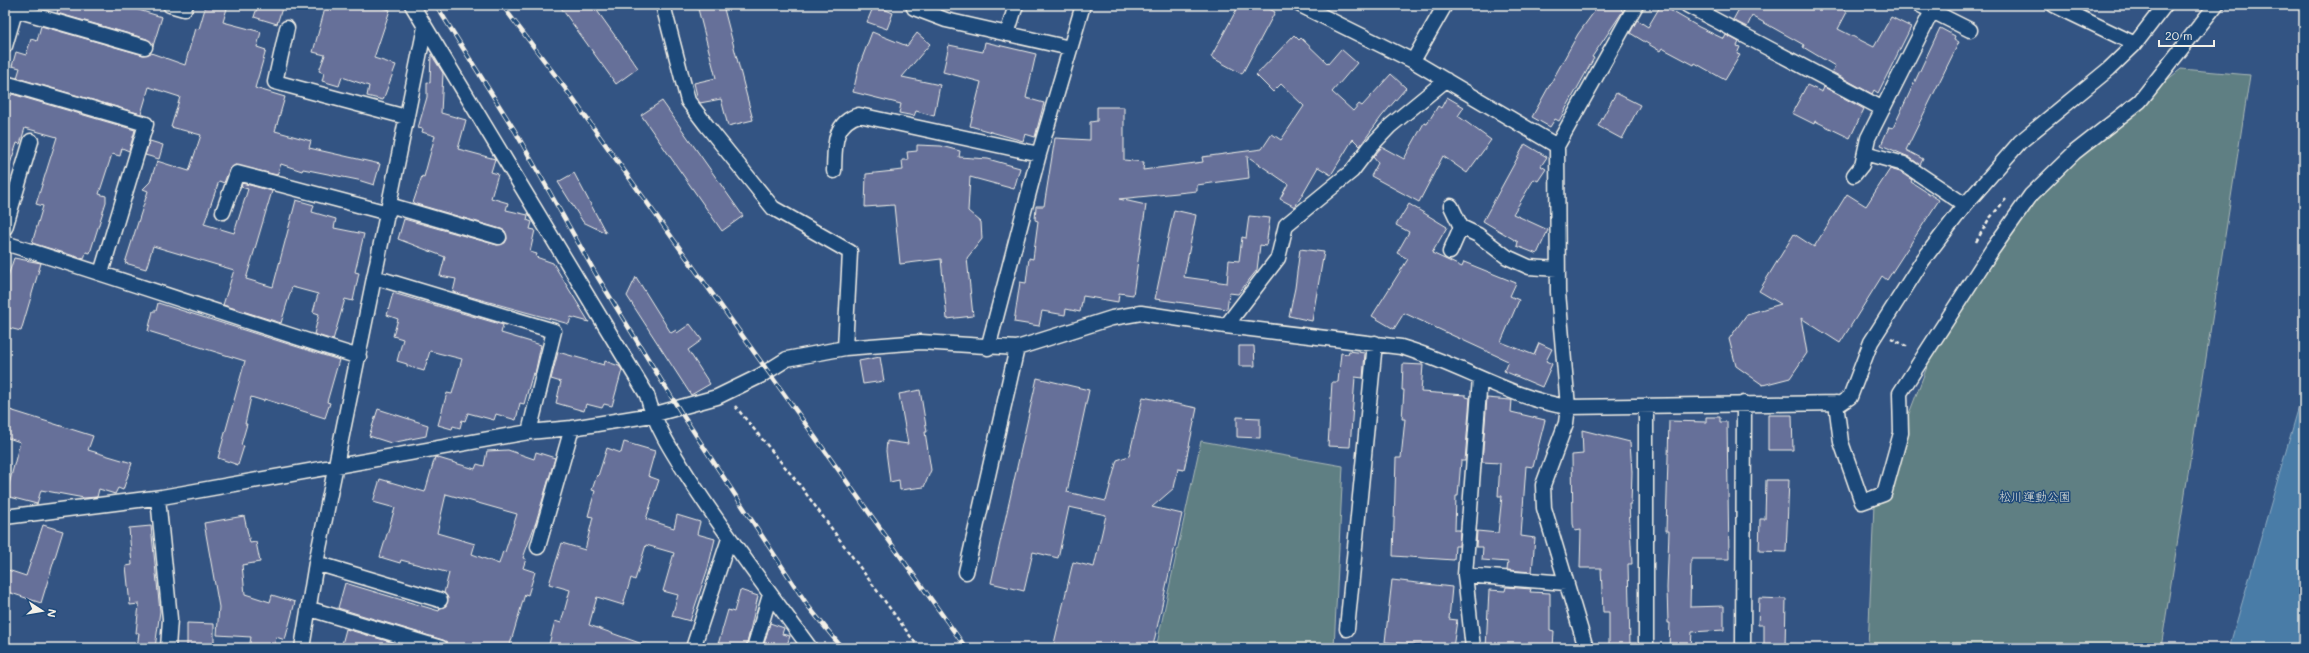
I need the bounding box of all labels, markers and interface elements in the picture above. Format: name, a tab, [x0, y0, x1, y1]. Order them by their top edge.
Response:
scale bar	[2159, 22, 2214, 48]
text: 20 m	[2165, 27, 2193, 43]
park label: 松川運動公園	[1999, 488, 2071, 504]
north arrow	[22, 591, 62, 631]
text: N	[44, 608, 60, 619]

